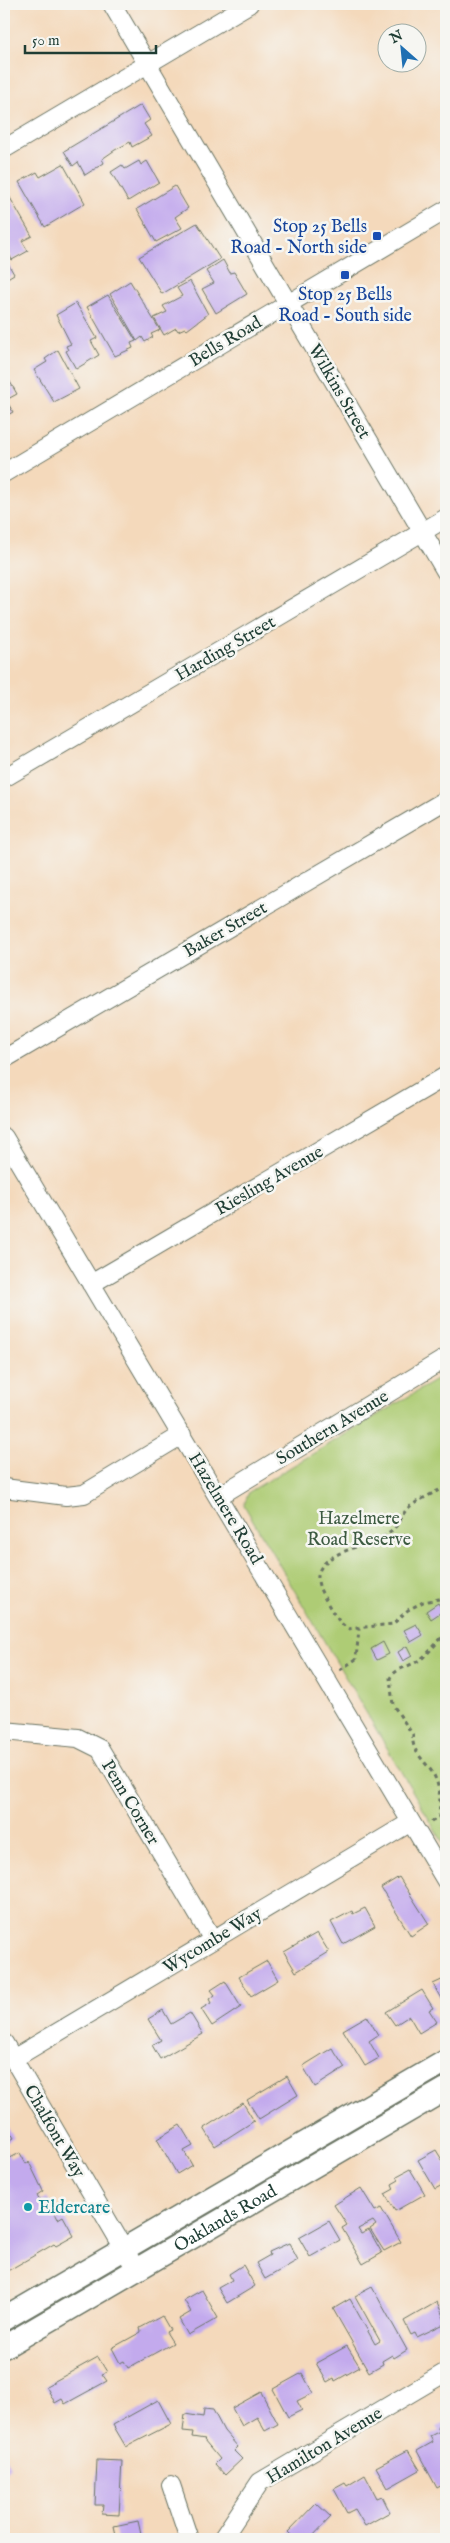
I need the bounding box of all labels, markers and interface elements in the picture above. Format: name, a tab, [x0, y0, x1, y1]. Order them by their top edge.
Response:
scale bar	[25, 22, 156, 54]
north arrow	[378, 22, 428, 72]
text: N	[386, 27, 406, 49]
text: 50 m	[32, 31, 60, 50]
place label: Stop 25 Bells Road - North side	[230, 216, 367, 260]
marker: Stop 25 Bells Road - North side	[371, 230, 383, 242]
marker: Stop 25 Bells Road - South side	[339, 269, 351, 281]
place label: Stop 25 Bells Road - South side	[278, 284, 412, 328]
street label: Bells Road	[185, 311, 267, 373]
street label: Wilkins Street	[302, 340, 375, 443]
street label: Harding Street	[171, 611, 280, 687]
street label: Baker Street	[180, 897, 272, 963]
street label: Riesling Avenue	[212, 1141, 328, 1222]
street label: Southern Avenue	[272, 1386, 393, 1471]
street label: Hazelmere Road	[182, 1449, 267, 1569]
park label: Hazelmere Road Reserve	[307, 1508, 411, 1552]
street label: Penn Corner	[95, 1756, 164, 1850]
street label: Wycombe Way	[159, 1903, 266, 1980]
street label: Chalfont Way	[18, 2081, 90, 2182]
street label: Oaklands Road	[170, 2180, 282, 2258]
place label: Eldercare	[38, 2197, 110, 2220]
marker: Eldercare	[22, 2201, 34, 2213]
street label: Hamilton Avenue	[263, 2403, 387, 2490]

